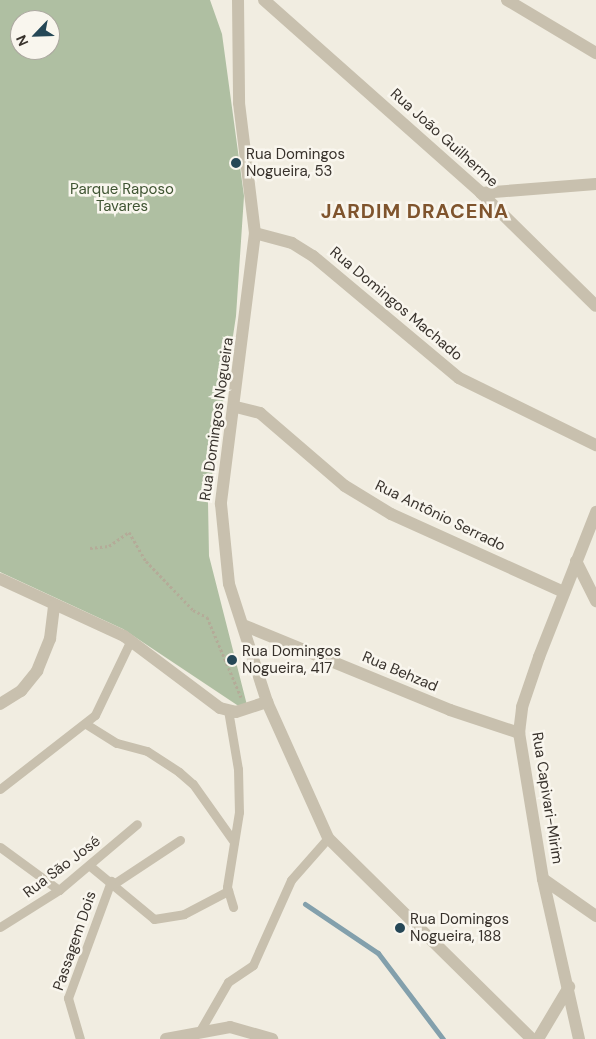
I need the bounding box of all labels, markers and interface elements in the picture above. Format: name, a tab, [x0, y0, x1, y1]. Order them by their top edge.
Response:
north arrow	[10, 10, 60, 60]
text: N	[12, 32, 33, 49]
street label: Rua João Guilherme	[386, 85, 502, 191]
place label: Rua Domingos Nogueira, 53	[246, 145, 345, 180]
marker: Rua Domingos Nogueira, 53	[230, 157, 242, 169]
park label: Parque Raposo Tavares	[70, 180, 174, 215]
district label: JARDIM DRACENA	[319, 199, 511, 223]
street label: Rua Domingos Machado	[326, 243, 466, 365]
street label: Rua Domingos Nogueira	[197, 336, 237, 502]
street label: Rua Antônio Serrado	[372, 477, 508, 555]
place label: Rua Domingos Nogueira, 417	[242, 642, 341, 677]
street label: Rua Behzad	[360, 648, 440, 696]
marker: Rua Domingos Nogueira, 417	[226, 654, 238, 666]
street label: Rua Capivari-Mirim	[528, 731, 566, 865]
street label: Rua São José	[20, 832, 104, 902]
street label: Passagem Dois	[50, 889, 100, 993]
place label: Rua Domingos Nogueira, 188	[410, 910, 509, 945]
marker: Rua Domingos Nogueira, 188	[394, 922, 406, 934]

